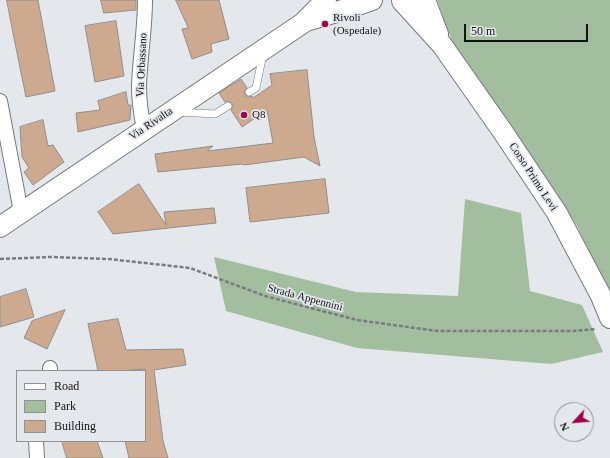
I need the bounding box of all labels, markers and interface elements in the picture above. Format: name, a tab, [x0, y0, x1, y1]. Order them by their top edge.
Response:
place label: Rivoli (Ospedale)	[333, 11, 381, 37]
scale bar	[466, 16, 590, 42]
marker: Rivoli (Ospedale)	[320, 19, 330, 29]
text: 50 m	[471, 24, 495, 38]
street label: Via Orbassano	[134, 32, 150, 98]
street label: Via Rivalta	[127, 105, 175, 143]
place label: Q8	[252, 108, 265, 122]
marker: Q8	[239, 110, 249, 120]
street label: Corso Primo Levi	[506, 140, 560, 214]
street label: Strada Appennini	[266, 282, 344, 314]
legend	[16, 370, 146, 442]
text: Road	[54, 379, 79, 393]
text: Park	[54, 399, 76, 413]
north arrow	[554, 402, 594, 442]
text: Building	[54, 419, 96, 433]
text: N	[557, 421, 571, 433]

